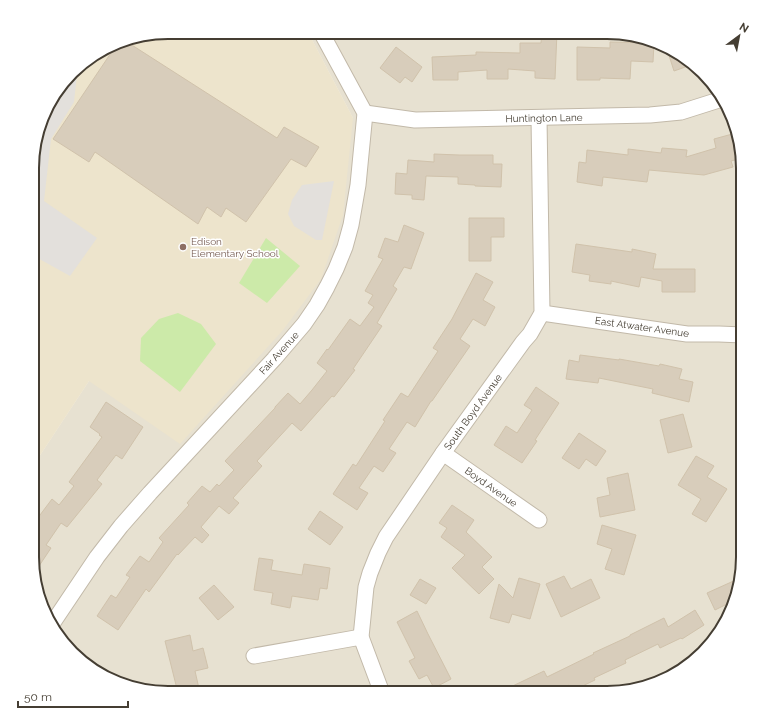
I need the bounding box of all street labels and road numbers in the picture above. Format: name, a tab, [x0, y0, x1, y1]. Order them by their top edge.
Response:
street label: Huntington Lane	[505, 112, 583, 124]
street label: East Atwater Avenue	[594, 315, 690, 339]
street label: Fair Avenue	[257, 329, 301, 377]
street label: South Boyd Avenue	[442, 372, 504, 452]
street label: Boyd Avenue	[463, 465, 519, 509]

